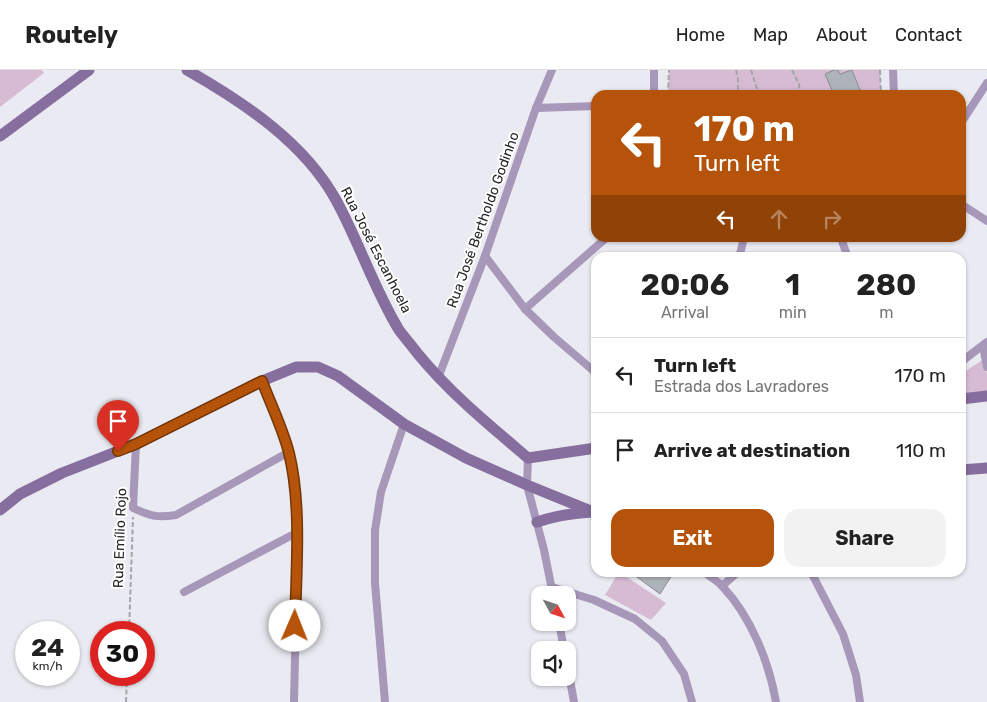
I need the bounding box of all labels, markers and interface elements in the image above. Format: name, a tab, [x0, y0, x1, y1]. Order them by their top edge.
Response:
text: Routely	[25, 21, 118, 49]
text: Home	[676, 24, 725, 46]
text: Map	[753, 24, 788, 46]
text: About	[816, 24, 867, 46]
text: Contact	[895, 24, 962, 46]
text: 170 m	[694, 108, 795, 150]
icon: left	[611, 110, 676, 175]
street label: Rua José Bertholdo Godinho	[443, 130, 523, 310]
text: Turn left	[694, 150, 780, 177]
street label: Rua José Escanhoela	[337, 184, 415, 316]
icon: left	[712, 205, 740, 233]
icon: ahead	[765, 205, 793, 233]
icon: right	[818, 205, 846, 233]
text: 20:06	[641, 267, 729, 303]
text: 1	[785, 267, 800, 303]
text: 280	[856, 267, 916, 303]
text: Arrival	[661, 303, 709, 322]
text: min	[779, 303, 807, 322]
text: m	[879, 303, 893, 322]
text: Turn left	[654, 354, 736, 377]
icon: left	[611, 361, 639, 389]
text: 170 m	[895, 364, 946, 387]
text: Estrada dos Lavradores	[654, 377, 829, 396]
pin	[97, 400, 139, 451]
icon: arrive	[104, 407, 132, 435]
icon: arrive	[611, 436, 639, 464]
text: Arrive at destination	[654, 439, 850, 462]
text: 110 m	[896, 439, 946, 462]
street label: Rua Emílio Rojo	[110, 488, 130, 588]
button: Exit	[611, 509, 774, 567]
button: Share	[784, 509, 946, 567]
north arrow	[531, 586, 576, 631]
map controls	[531, 586, 576, 686]
position arrow	[268, 599, 320, 651]
speed limit sign: 30	[90, 621, 155, 686]
text: 24	[31, 633, 64, 662]
button: sound	[531, 641, 576, 686]
text: km/h	[33, 659, 62, 673]

